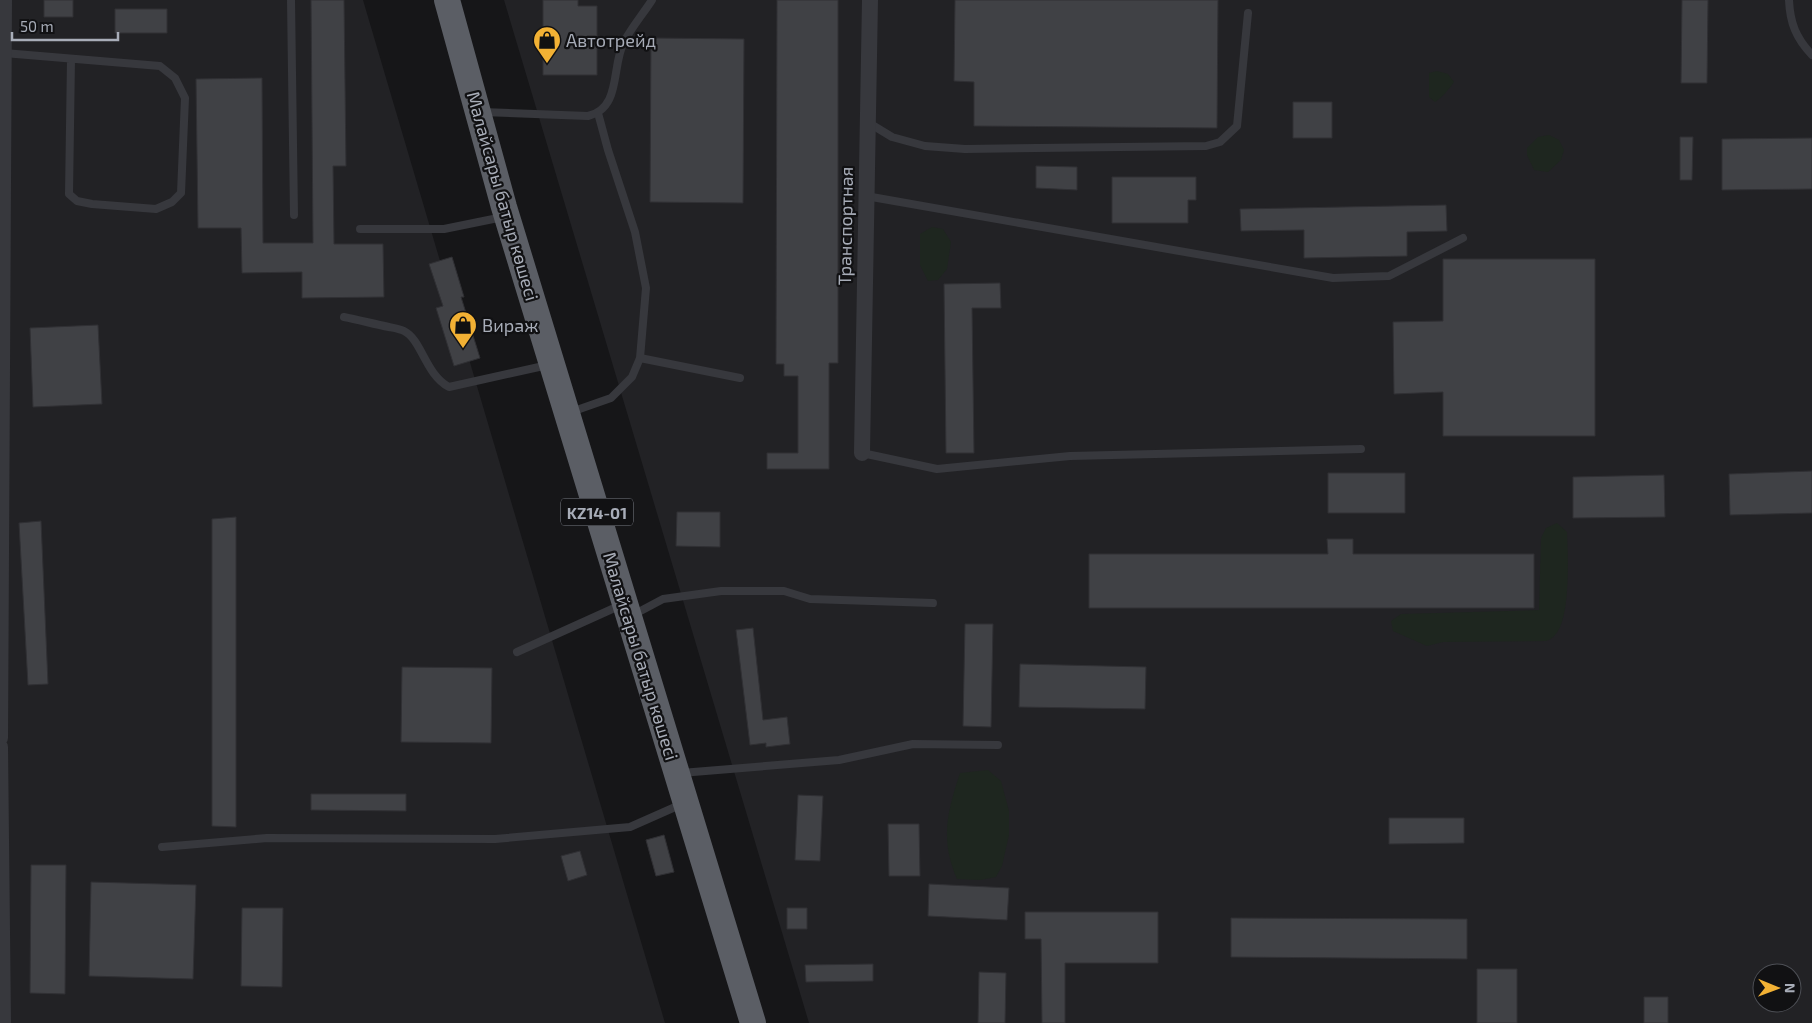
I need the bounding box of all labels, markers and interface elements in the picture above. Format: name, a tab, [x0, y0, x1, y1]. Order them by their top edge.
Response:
scale bar	[12, 10, 119, 42]
text: 50 m	[20, 17, 54, 35]
shop icon: Автотрейд	[532, 25, 562, 64]
place label: Автотрейд	[566, 29, 656, 51]
street label: Малайсары батыр көшесі	[463, 89, 543, 303]
street label: Транспортная	[833, 166, 857, 286]
shop icon: Вираж	[448, 310, 478, 349]
place label: Вираж	[482, 314, 538, 336]
road number: KZ14-01	[561, 498, 633, 526]
street label: Малайсары батыр көшесі	[599, 549, 683, 763]
north arrow	[1752, 963, 1802, 1013]
text: N	[1782, 983, 1799, 993]

